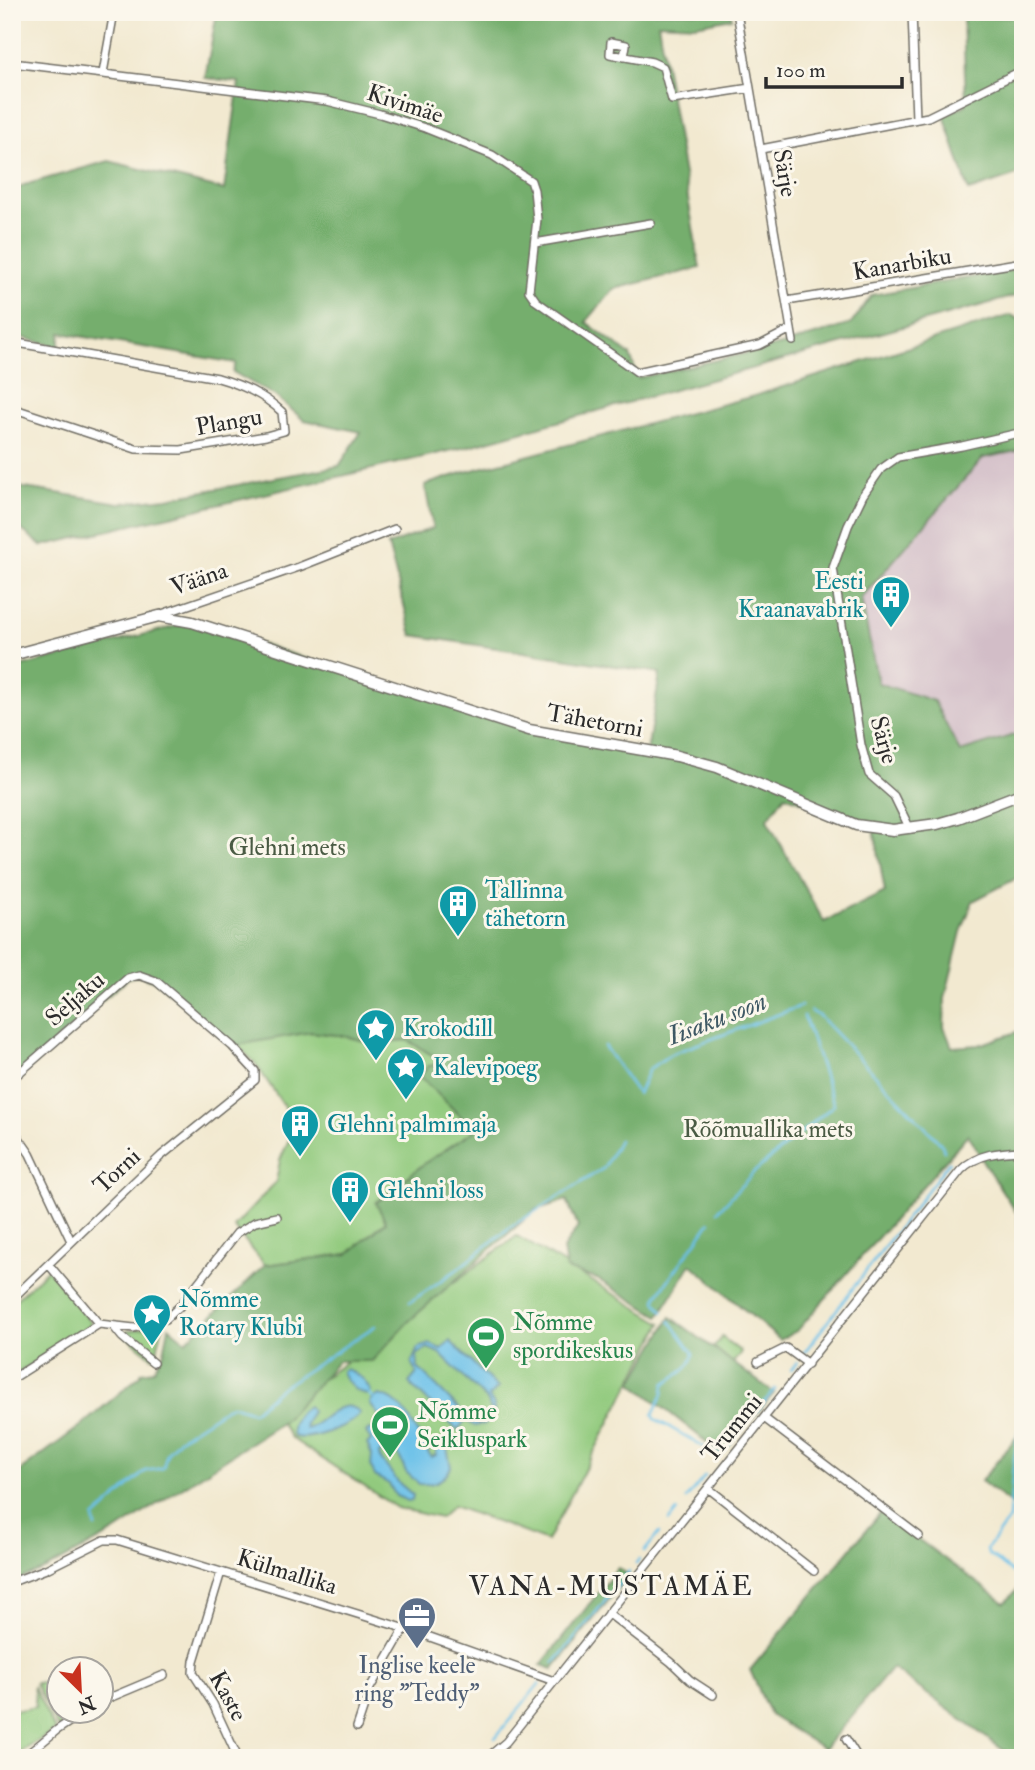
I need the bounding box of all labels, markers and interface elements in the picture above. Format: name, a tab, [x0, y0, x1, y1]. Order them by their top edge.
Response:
scale bar	[766, 46, 902, 90]
text: 100 m	[776, 57, 826, 84]
street label: Kivimäe	[363, 77, 447, 131]
street label: Särje	[766, 147, 804, 199]
street label: Kanarbiku	[850, 240, 954, 288]
street label: Plangu	[193, 401, 265, 443]
street label: Vääna	[166, 554, 233, 603]
place label: Eesti Kraanavabrik	[738, 566, 864, 625]
building icon: Eesti Kraanavabrik	[870, 574, 912, 629]
street label: Tähetorni	[544, 697, 646, 745]
street label: Särje	[863, 713, 905, 767]
park label: Glehni mets	[228, 832, 346, 863]
place label: Tallinna tähetorn	[485, 875, 566, 934]
building icon: Tallinna tähetorn	[437, 883, 479, 938]
street label: Seljaku	[39, 965, 111, 1033]
water label: Iisaku soon	[661, 986, 771, 1053]
place icon: Krokodill	[355, 1007, 397, 1062]
place label: Krokodill	[403, 1013, 493, 1044]
place icon: Kalevipoeg	[385, 1046, 427, 1101]
place label: Kalevipoeg	[433, 1052, 539, 1083]
building icon: Glehni palmimaja	[279, 1103, 321, 1158]
place label: Glehni palmimaja	[327, 1109, 498, 1140]
park label: Rõõmuallika mets	[683, 1114, 853, 1145]
street label: Torni	[87, 1141, 147, 1201]
building icon: Glehni loss	[329, 1169, 371, 1224]
place label: Glehni loss	[377, 1175, 484, 1206]
place label: Nõmme Rotary Klubi	[179, 1284, 303, 1343]
place icon: Nõmme Rotary Klubi	[131, 1292, 173, 1347]
place label: Nõmme spordikeskus	[513, 1307, 633, 1366]
sports icon: Nõmme spordikeskus	[465, 1315, 507, 1370]
street label: Trummi	[695, 1387, 769, 1469]
place label: Nõmme Seikluspark	[417, 1396, 528, 1455]
sports icon: Nõmme Seikluspark	[369, 1404, 411, 1459]
street label: Külmallika	[233, 1542, 342, 1602]
district label: VANA-MUSTAMÄE	[468, 1569, 754, 1604]
office icon: Inglise keele ring "Teddy"	[396, 1595, 438, 1650]
place label: Inglise keele ring "Teddy"	[354, 1650, 480, 1709]
north arrow	[46, 1654, 116, 1724]
street label: Kaste	[202, 1665, 254, 1727]
text: N	[73, 1690, 100, 1719]

